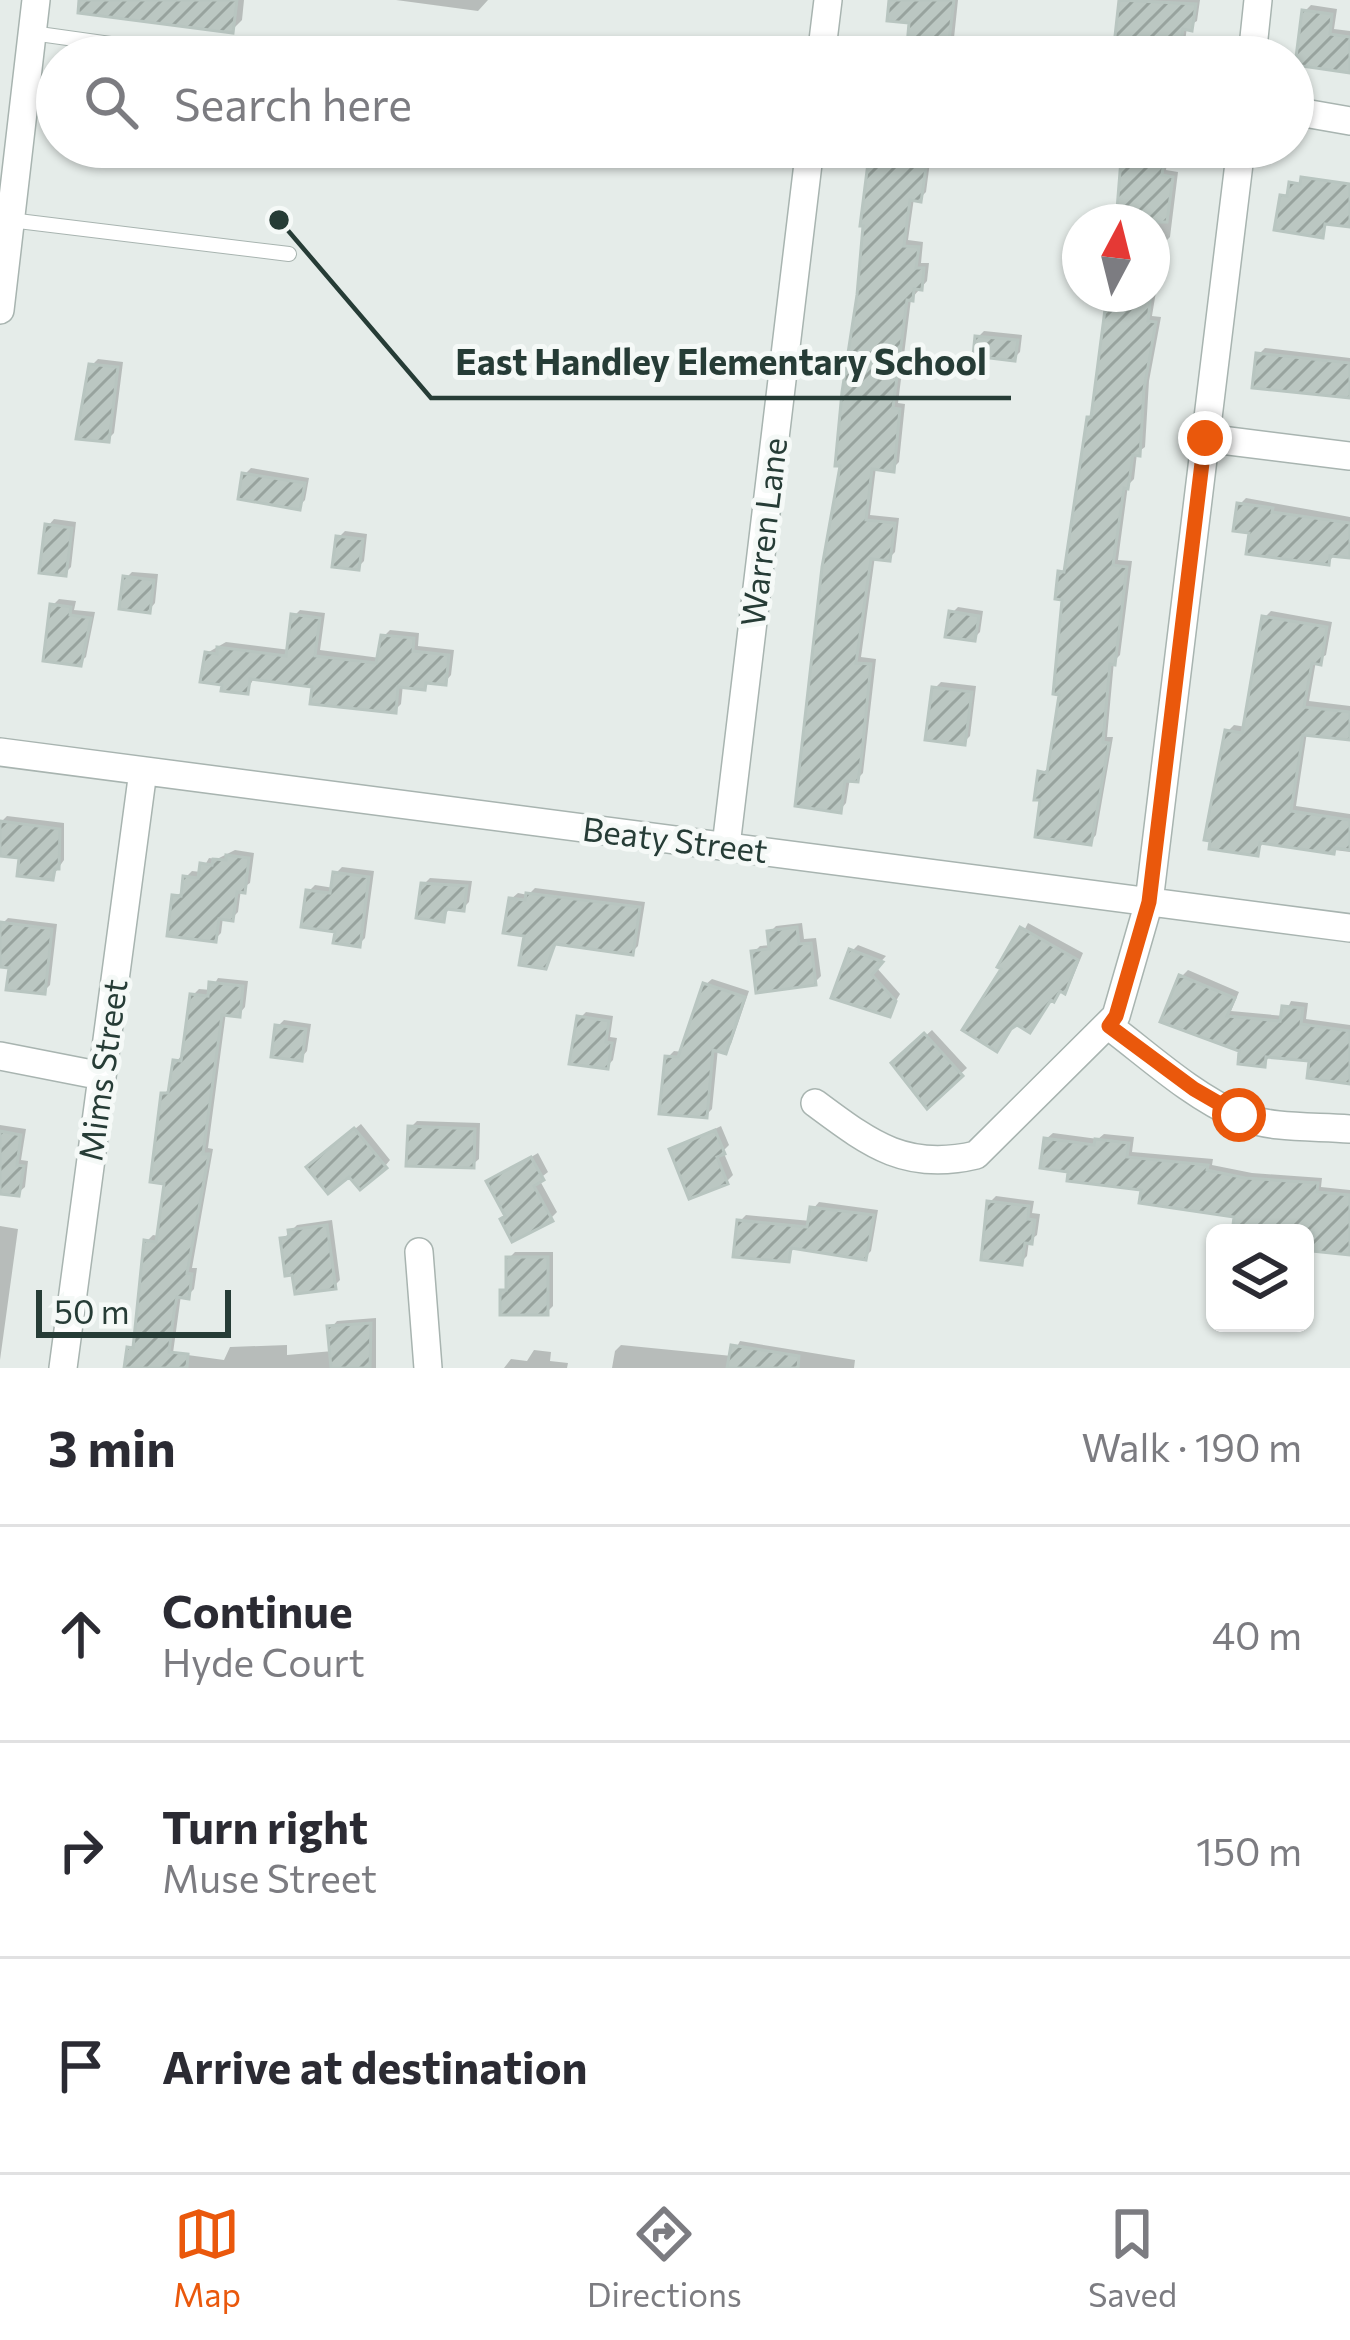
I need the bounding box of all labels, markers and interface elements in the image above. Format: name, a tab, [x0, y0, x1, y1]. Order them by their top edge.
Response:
search box	[36, 36, 1314, 168]
icon: search	[78, 69, 144, 135]
text: Search here	[174, 75, 412, 130]
north arrow	[1062, 204, 1170, 312]
callout: East Handley Elementary School	[431, 326, 1011, 398]
text: East Handley Elementary School	[455, 338, 987, 382]
route end	[1178, 411, 1232, 465]
street label: Warren Lane	[731, 435, 794, 629]
street label: Beaty Street	[580, 807, 770, 870]
street label: Mims Street	[68, 976, 135, 1163]
route start	[1212, 1088, 1266, 1142]
map controls	[1206, 1224, 1314, 1332]
button: layers	[1206, 1224, 1314, 1332]
scale bar	[36, 1284, 231, 1337]
text: 50 m	[54, 1290, 130, 1331]
text: 3 min	[48, 1415, 176, 1478]
text: Walk · 190 m	[1081, 1422, 1302, 1470]
text: Continue	[162, 1582, 353, 1637]
icon: ahead	[48, 1601, 114, 1667]
text: 40 m	[1212, 1610, 1302, 1658]
text: Hyde Court	[162, 1637, 365, 1685]
text: Turn right	[162, 1798, 368, 1853]
icon: right	[48, 1817, 114, 1883]
text: 150 m	[1196, 1826, 1302, 1874]
text: Muse Street	[162, 1853, 377, 1901]
icon: arrive	[48, 2033, 114, 2099]
text: Arrive at destination	[162, 2038, 588, 2093]
tab: Map	[173, 2201, 241, 2314]
tab: Directions	[587, 2201, 742, 2314]
tab: Saved	[1088, 2201, 1177, 2314]

